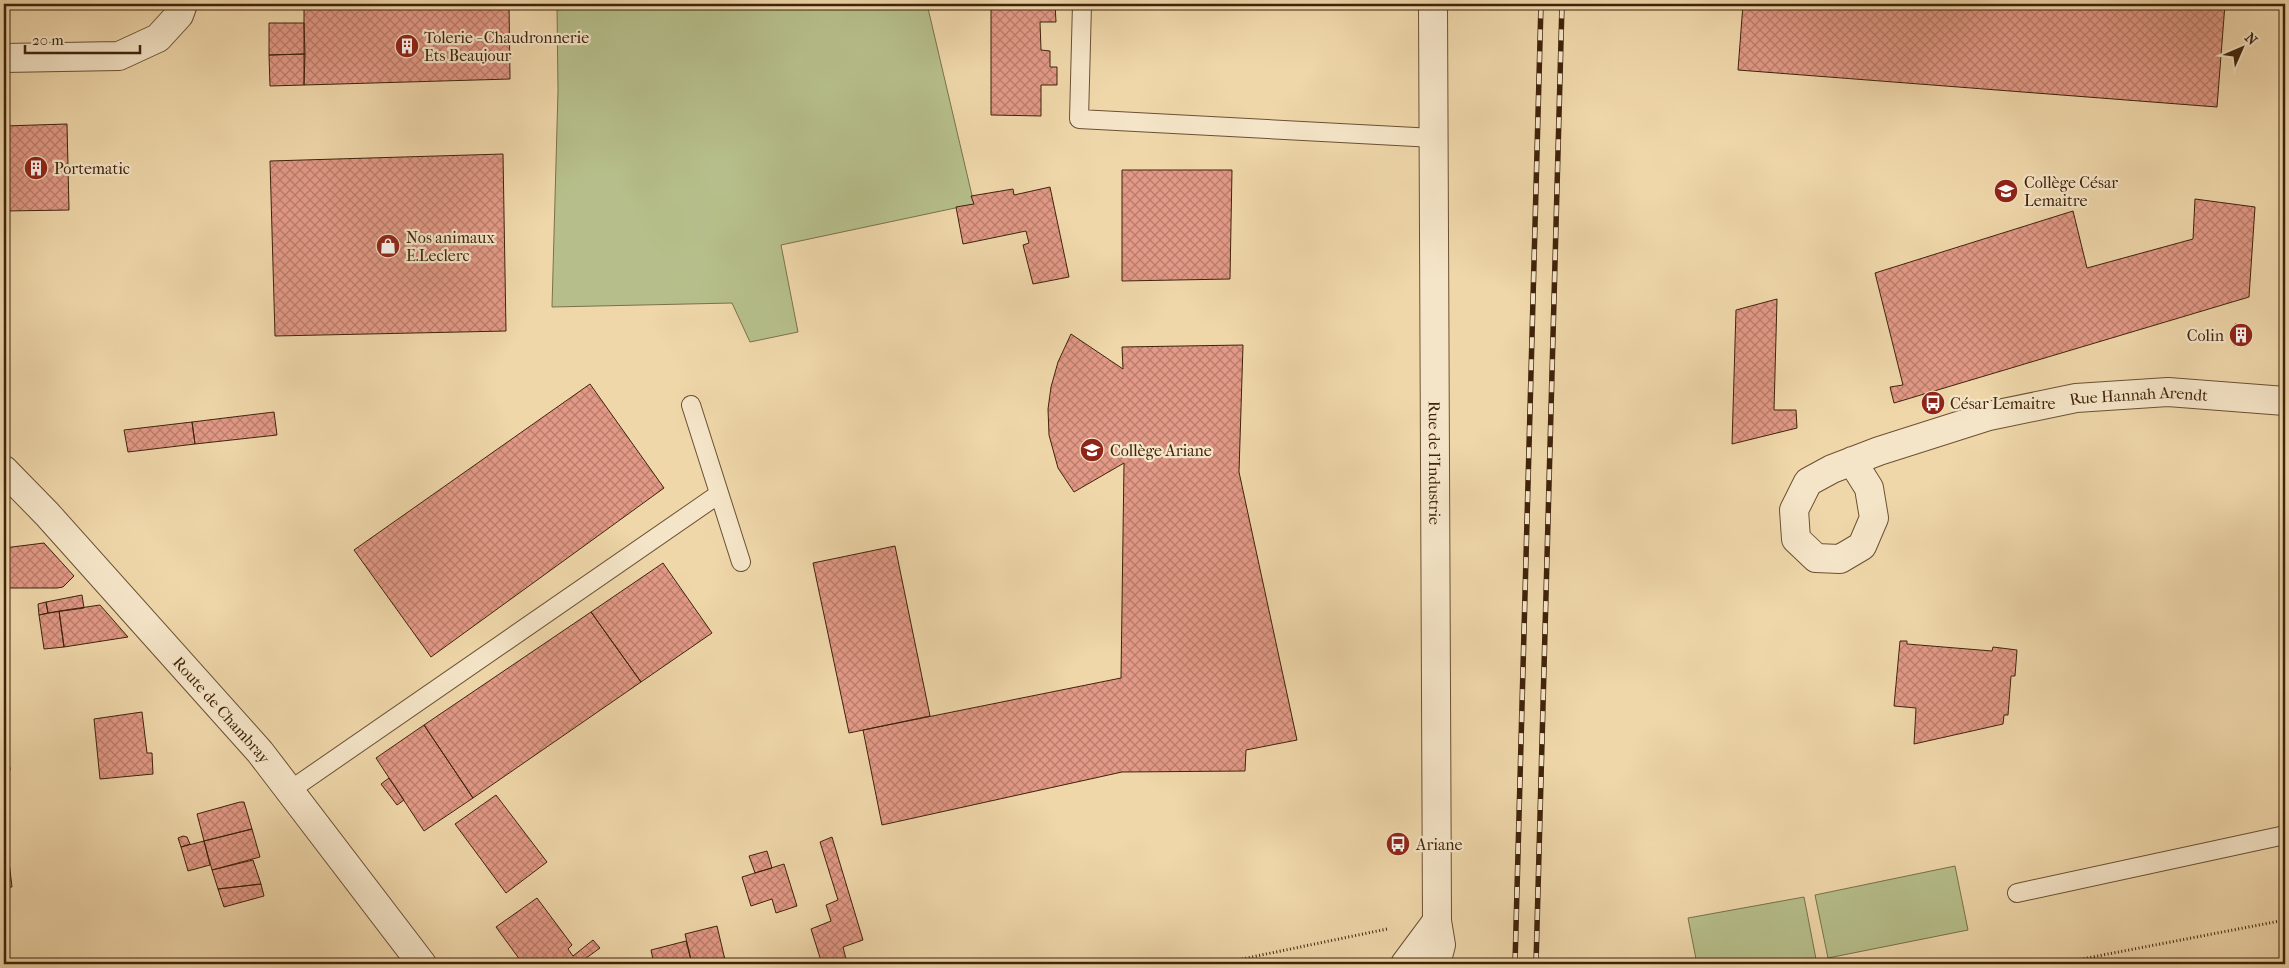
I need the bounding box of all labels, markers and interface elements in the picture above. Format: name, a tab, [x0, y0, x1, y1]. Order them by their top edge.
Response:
scale bar	[25, 22, 140, 54]
north arrow	[2216, 22, 2266, 72]
place label: Tolerie - Chaudronnerie Ets Beaujour	[424, 28, 589, 65]
text: N	[2241, 29, 2261, 49]
text: 20 m	[32, 31, 64, 49]
building icon: Tolerie - Chaudronnerie Ets Beaujour	[394, 33, 420, 59]
building icon: Portematic	[23, 155, 49, 181]
place label: Portematic	[54, 159, 130, 178]
place label: Collège César Lemaitre	[2024, 173, 2118, 210]
school or university icon: Collège César Lemaitre	[1993, 178, 2019, 204]
place label: Nos animaux E.Leclerc	[406, 228, 495, 265]
shop icon: Nos animaux E.Leclerc	[375, 233, 401, 259]
building icon: Colin	[2228, 322, 2254, 348]
place label: Colin	[2187, 326, 2225, 345]
street label: Rue Hannah Arendt	[2068, 383, 2209, 409]
bus stop icon: César Lemaitre	[1920, 390, 1946, 416]
place label: César Lemaitre	[1950, 394, 2056, 413]
street label: Rue de l'Industrie	[1425, 401, 1444, 525]
school or university icon: Collège Ariane	[1079, 437, 1105, 463]
place label: Collège Ariane	[1110, 441, 1212, 460]
street label: Route de Chambray	[169, 653, 274, 768]
bus stop icon: Ariane	[1385, 831, 1411, 857]
place label: Ariane	[1415, 835, 1463, 854]

